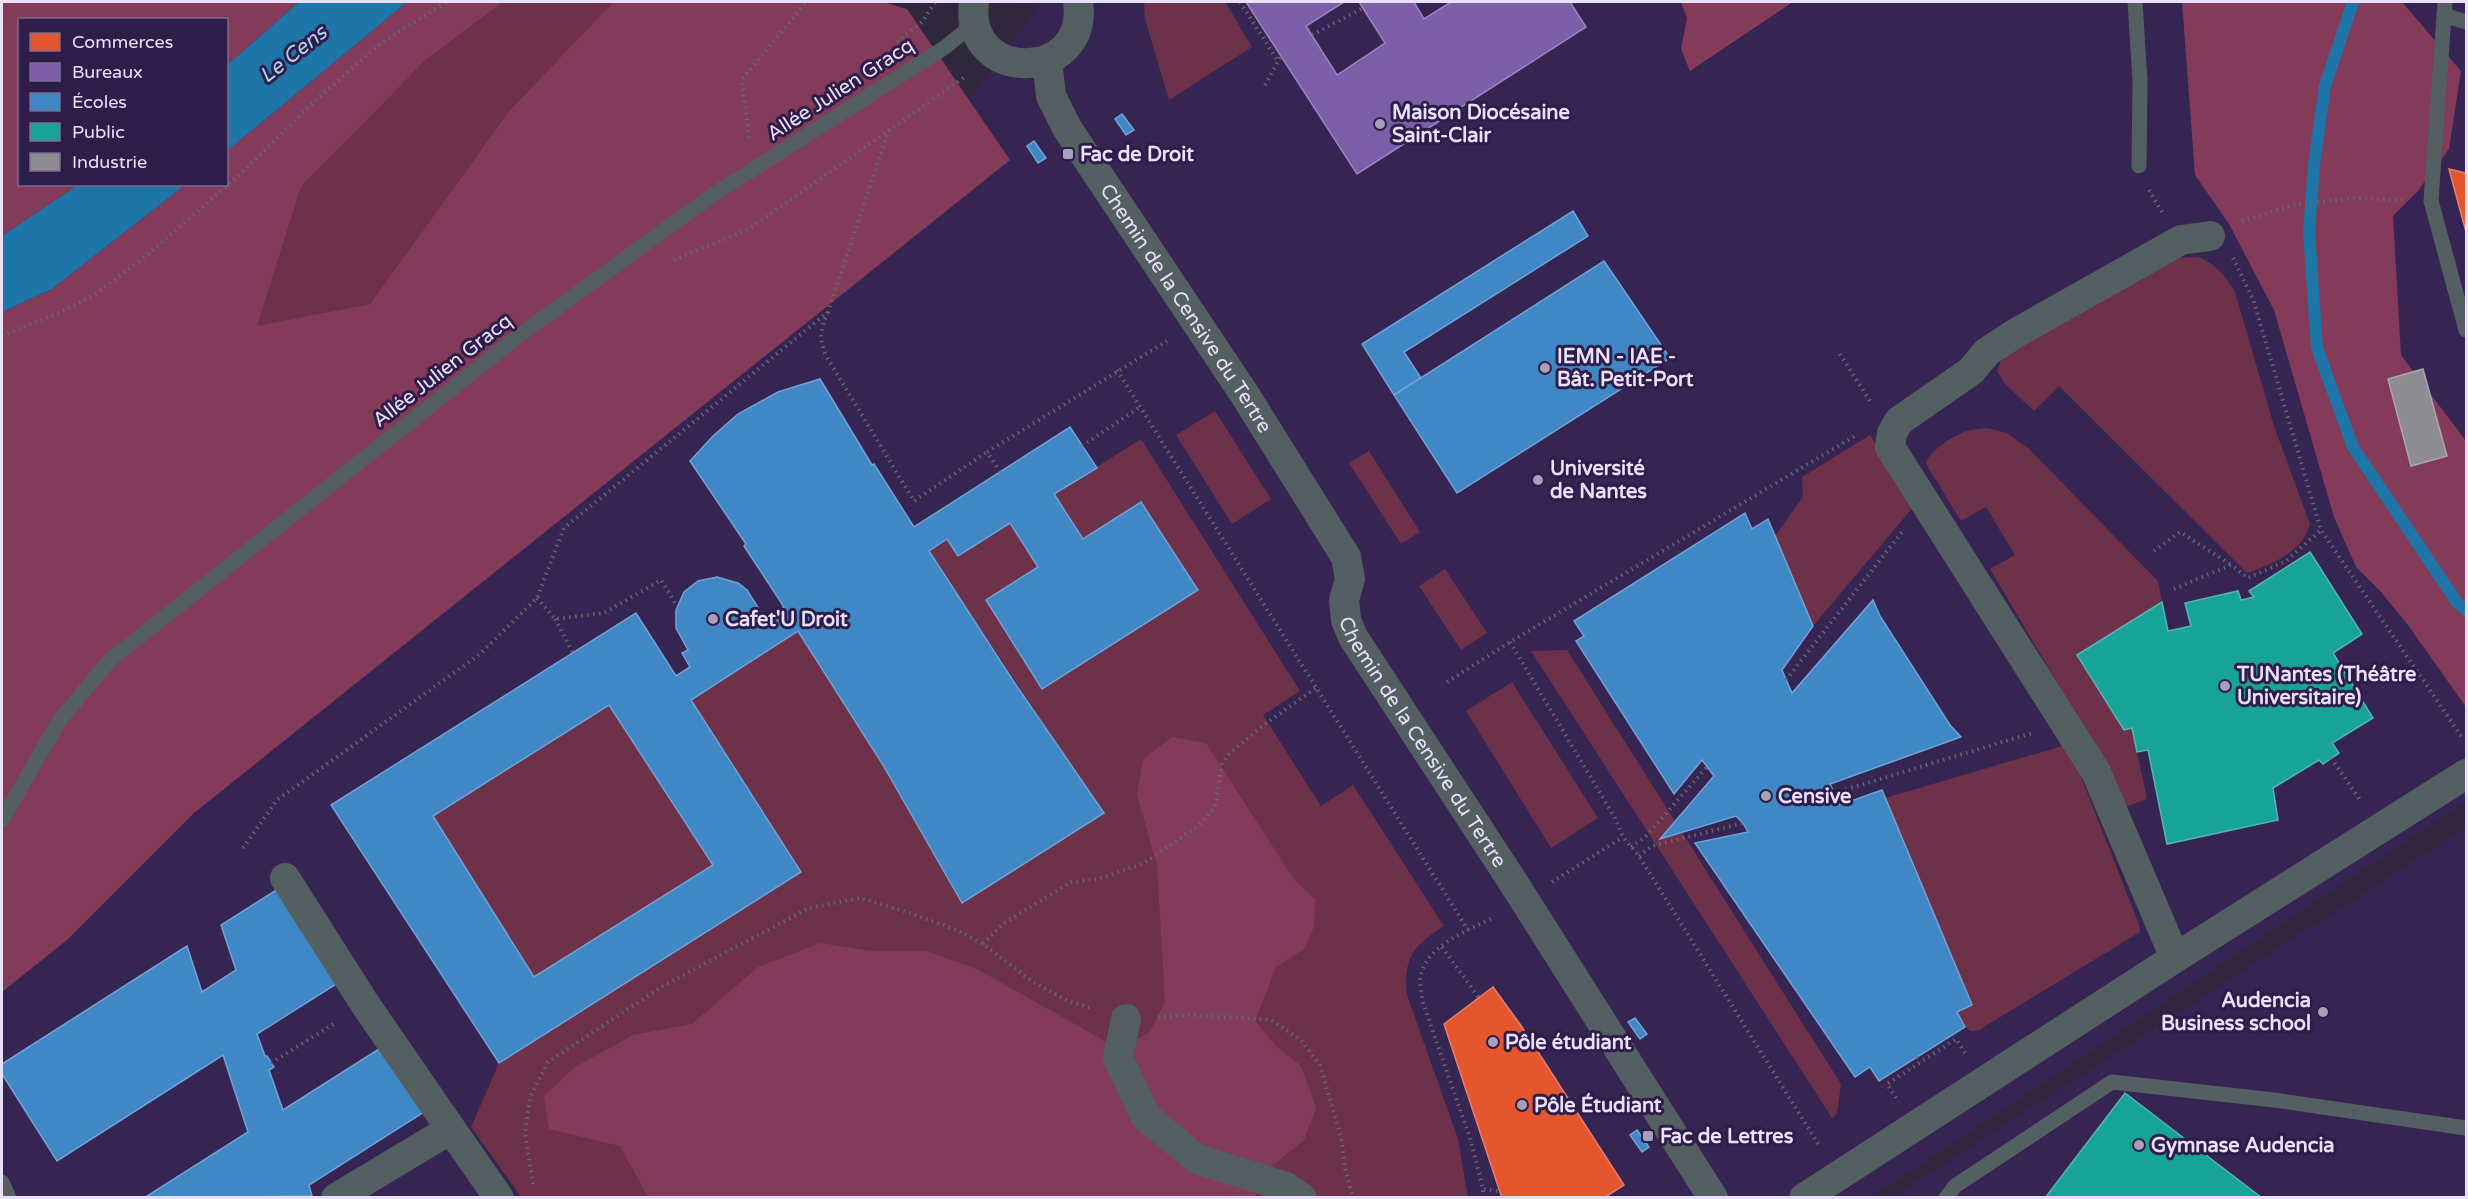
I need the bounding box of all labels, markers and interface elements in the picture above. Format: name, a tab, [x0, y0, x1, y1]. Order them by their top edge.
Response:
legend	[18, 18, 228, 186]
water label: Le Cens	[255, 19, 333, 88]
text: Commerces	[72, 31, 173, 53]
street label: Allée Julien Gracq	[763, 33, 918, 146]
text: Bureaux	[72, 61, 143, 83]
text: Écoles	[72, 91, 127, 113]
place label: Maison Diocésaine Saint-Clair	[1392, 101, 1570, 148]
marker: Maison Diocésaine Saint-Clair	[1373, 117, 1387, 131]
text: Public	[72, 121, 125, 143]
place label: Fac de Droit	[1080, 143, 1194, 167]
marker: Fac de Droit	[1061, 147, 1075, 161]
text: Industrie	[72, 151, 147, 173]
street label: Chemin de la Censive du Tertre	[1095, 179, 1277, 437]
street label: Allée Julien Gracq	[368, 309, 517, 433]
place label: IEMN - IAE - Bât. Petit-Port	[1557, 345, 1694, 392]
marker: IEMN - IAE - Bât. Petit-Port	[1538, 361, 1552, 375]
place label: Université de Nantes	[1550, 457, 1647, 504]
marker: Université de Nantes	[1531, 473, 1545, 487]
place label: Cafet'U Droit	[725, 608, 848, 632]
marker: Cafet'U Droit	[706, 612, 720, 626]
street label: Chemin de la Censive du Tertre	[1333, 613, 1511, 872]
place label: TUNantes (Théâtre Universitaire)	[2236, 663, 2416, 710]
marker: TUNantes (Théâtre Universitaire)	[2218, 679, 2232, 693]
place label: Censive	[1778, 785, 1851, 809]
marker: Censive	[1759, 789, 1773, 803]
place label: Audencia Business school	[2161, 989, 2311, 1036]
marker: Audencia Business school	[2316, 1005, 2330, 1019]
place label: Pôle étudiant	[1505, 1031, 1632, 1055]
marker: Pôle étudiant	[1486, 1035, 1500, 1049]
place label: Pôle Étudiant	[1534, 1092, 1662, 1118]
marker: Pôle Étudiant	[1515, 1098, 1529, 1112]
place label: Fac de Lettres	[1660, 1125, 1794, 1149]
marker: Fac de Lettres	[1641, 1129, 1655, 1143]
place label: Gymnase Audencia	[2151, 1134, 2335, 1158]
marker: Gymnase Audencia	[2132, 1138, 2146, 1152]

